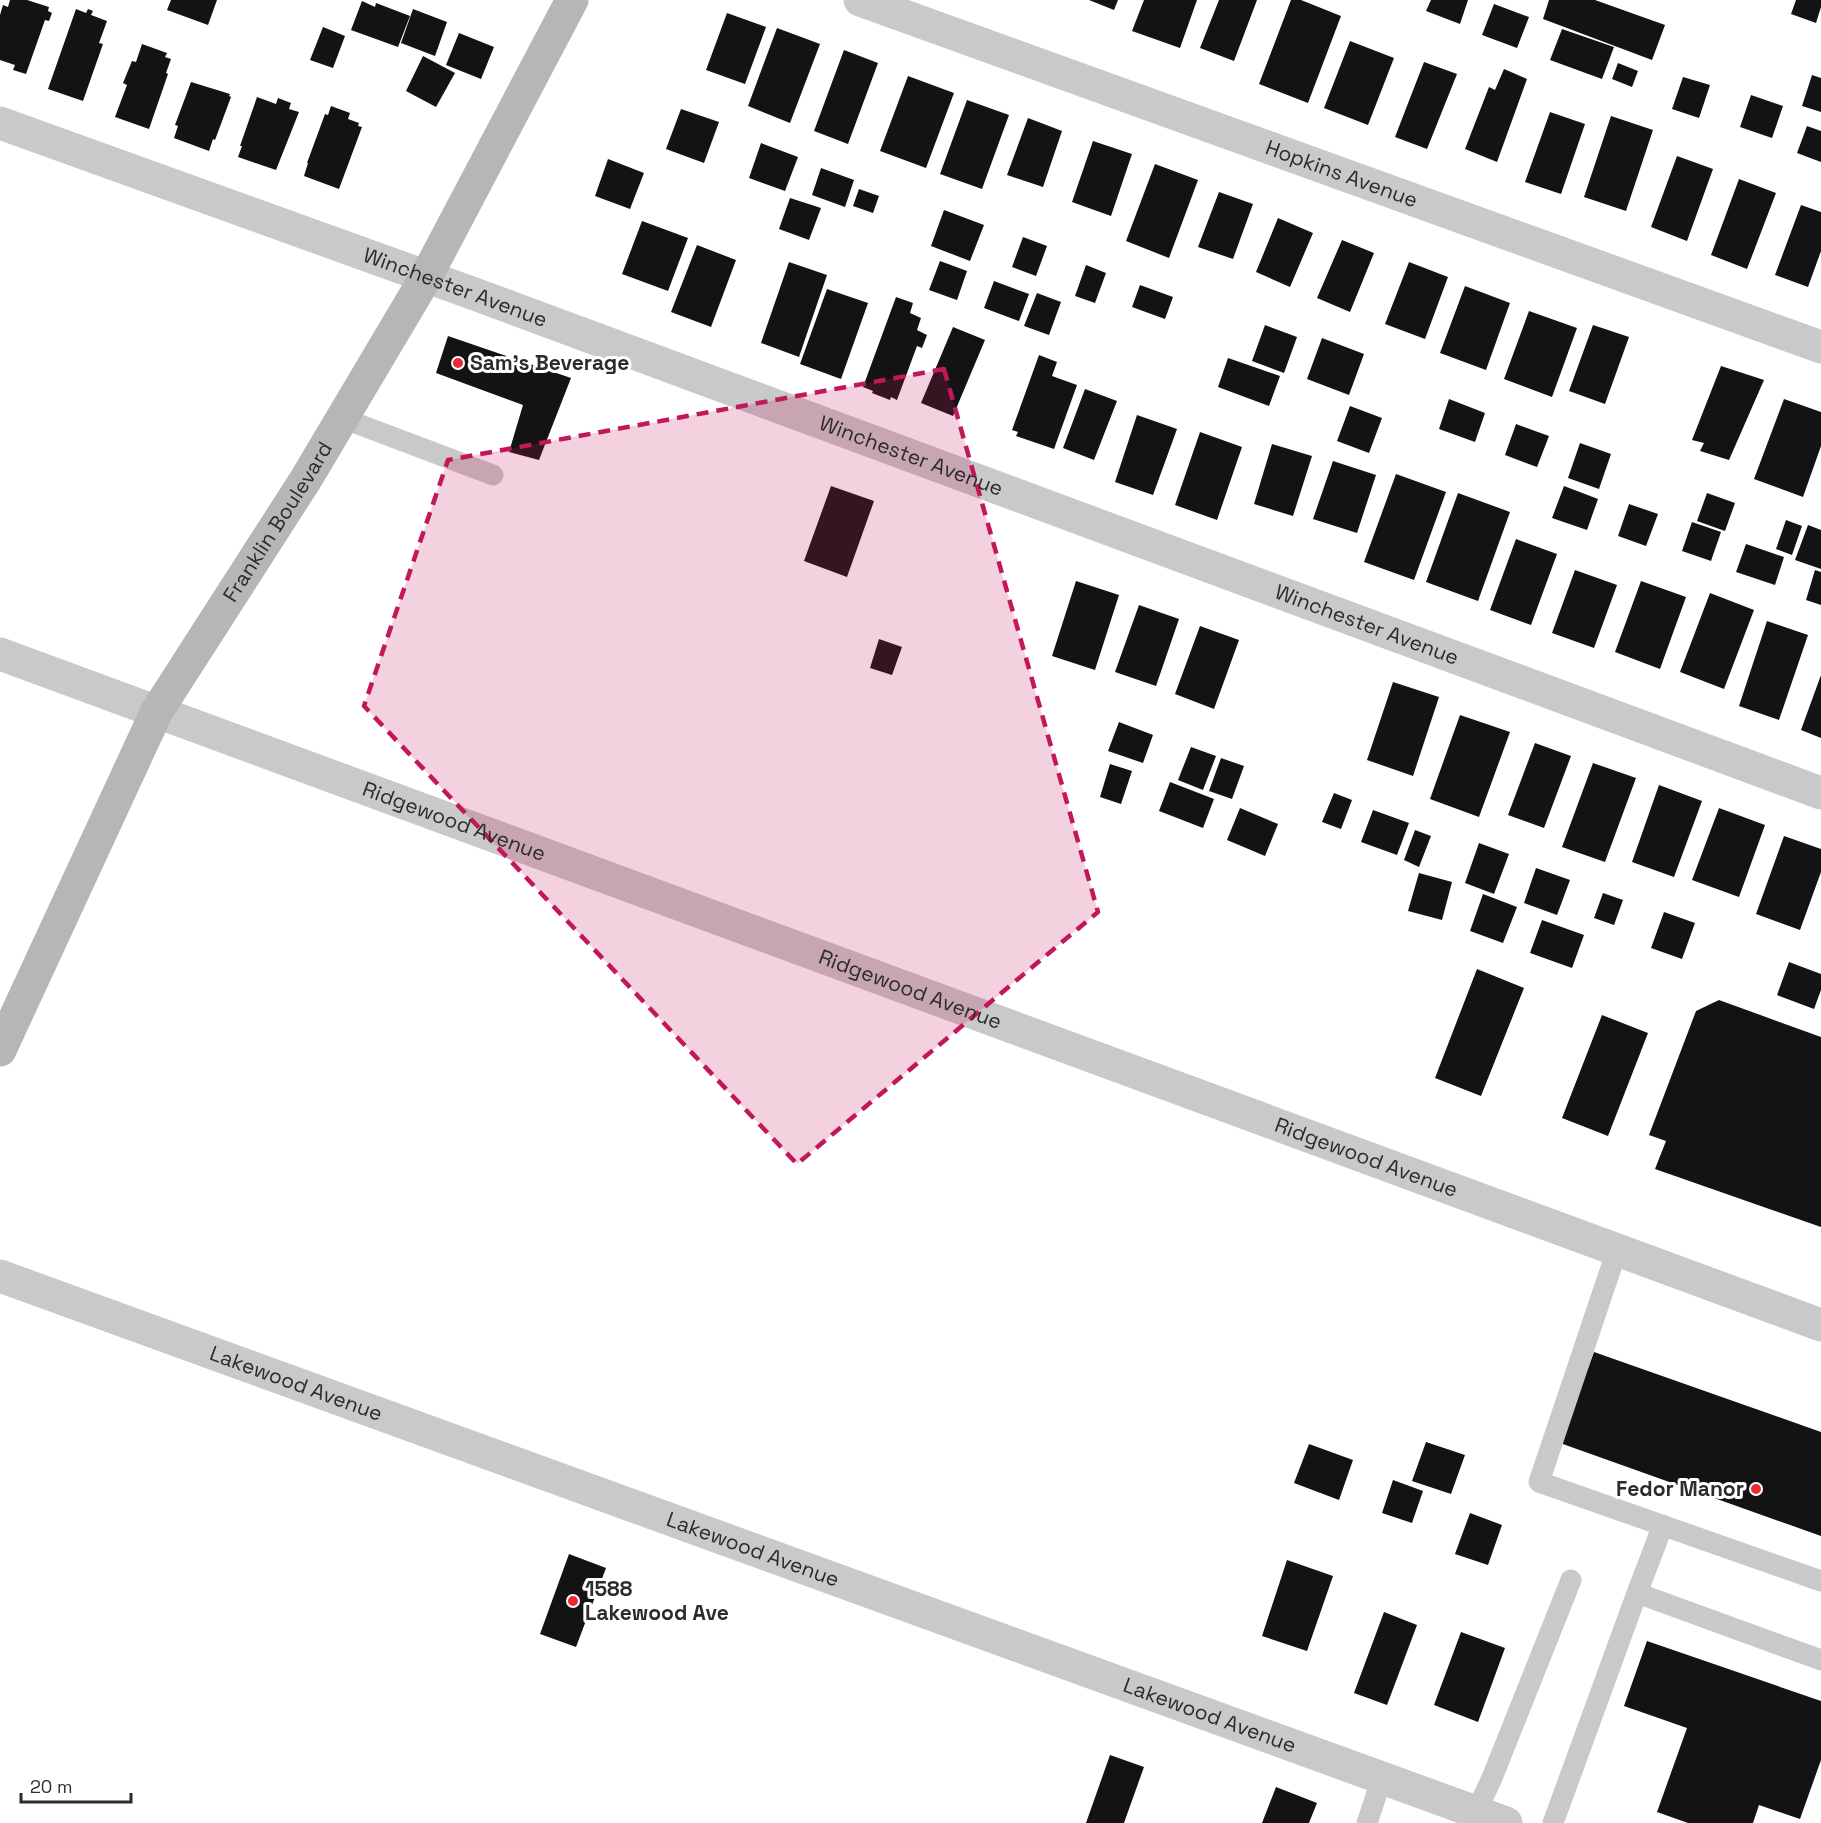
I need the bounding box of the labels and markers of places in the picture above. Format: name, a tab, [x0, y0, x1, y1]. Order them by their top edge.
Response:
place label: Sam's Beverage	[470, 349, 629, 376]
marker: Sam's Beverage	[451, 356, 465, 370]
place label: Fedor Manor	[1616, 1475, 1744, 1502]
marker: Fedor Manor	[1749, 1482, 1763, 1496]
place label: 1588 Lakewood Ave	[585, 1575, 729, 1626]
marker: 1588 Lakewood Ave	[566, 1594, 580, 1608]

